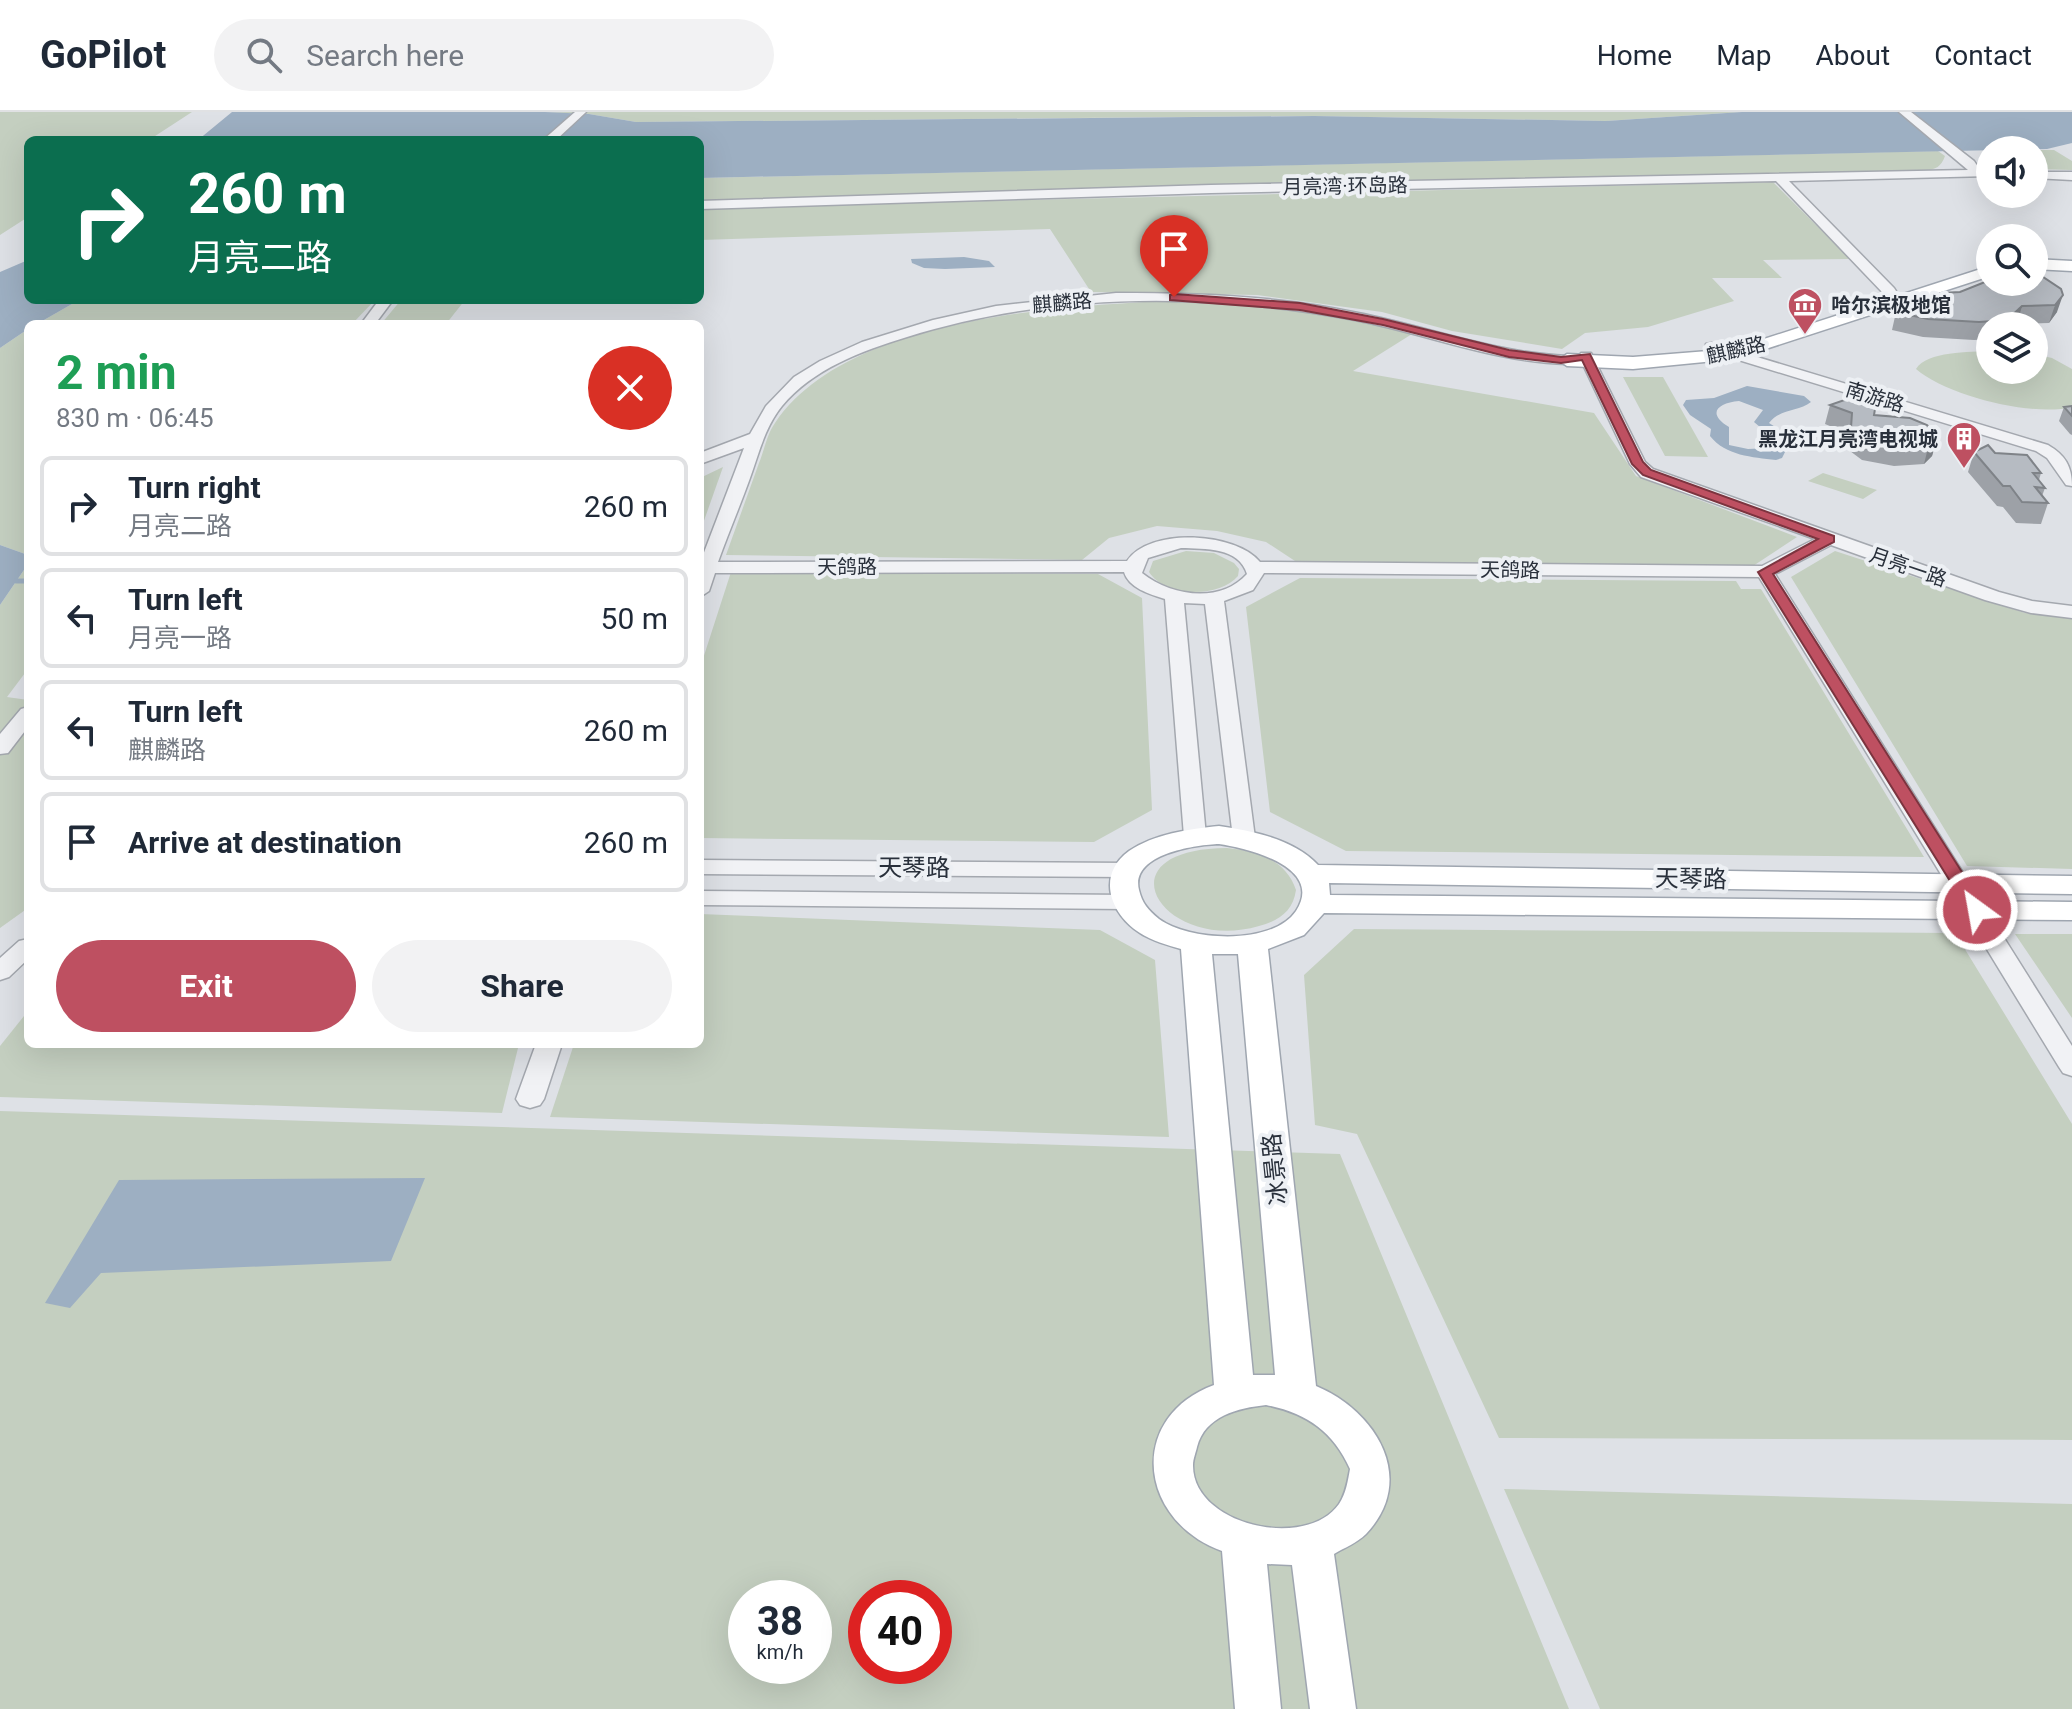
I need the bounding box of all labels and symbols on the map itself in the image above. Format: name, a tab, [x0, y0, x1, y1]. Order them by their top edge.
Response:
street label: 月亮湾·环岛路	[1282, 173, 1408, 199]
pin	[1140, 215, 1208, 297]
museum icon: 哈尔滨极地馆	[1786, 286, 1824, 336]
street label: 麒麟路	[1031, 288, 1093, 318]
place label: 哈尔滨极地馆	[1831, 293, 1951, 317]
street label: 麒麟路	[1704, 332, 1768, 368]
street label: 南游路	[1843, 377, 1907, 417]
building icon: 黑龙江月亮湾电视城	[1945, 420, 1983, 470]
place label: 黑龙江月亮湾电视城	[1758, 427, 1938, 451]
street label: 月亮一路	[1866, 543, 1950, 591]
street label: 天鸽路	[817, 555, 877, 579]
street label: 天鸽路	[1480, 557, 1540, 583]
street label: 天琴路	[878, 854, 950, 882]
street label: 天琴路	[1655, 864, 1727, 894]
position arrow	[1935, 868, 2019, 952]
street label: 冰景路	[1257, 1132, 1293, 1206]
speed limit sign: 40	[848, 1580, 952, 1684]

